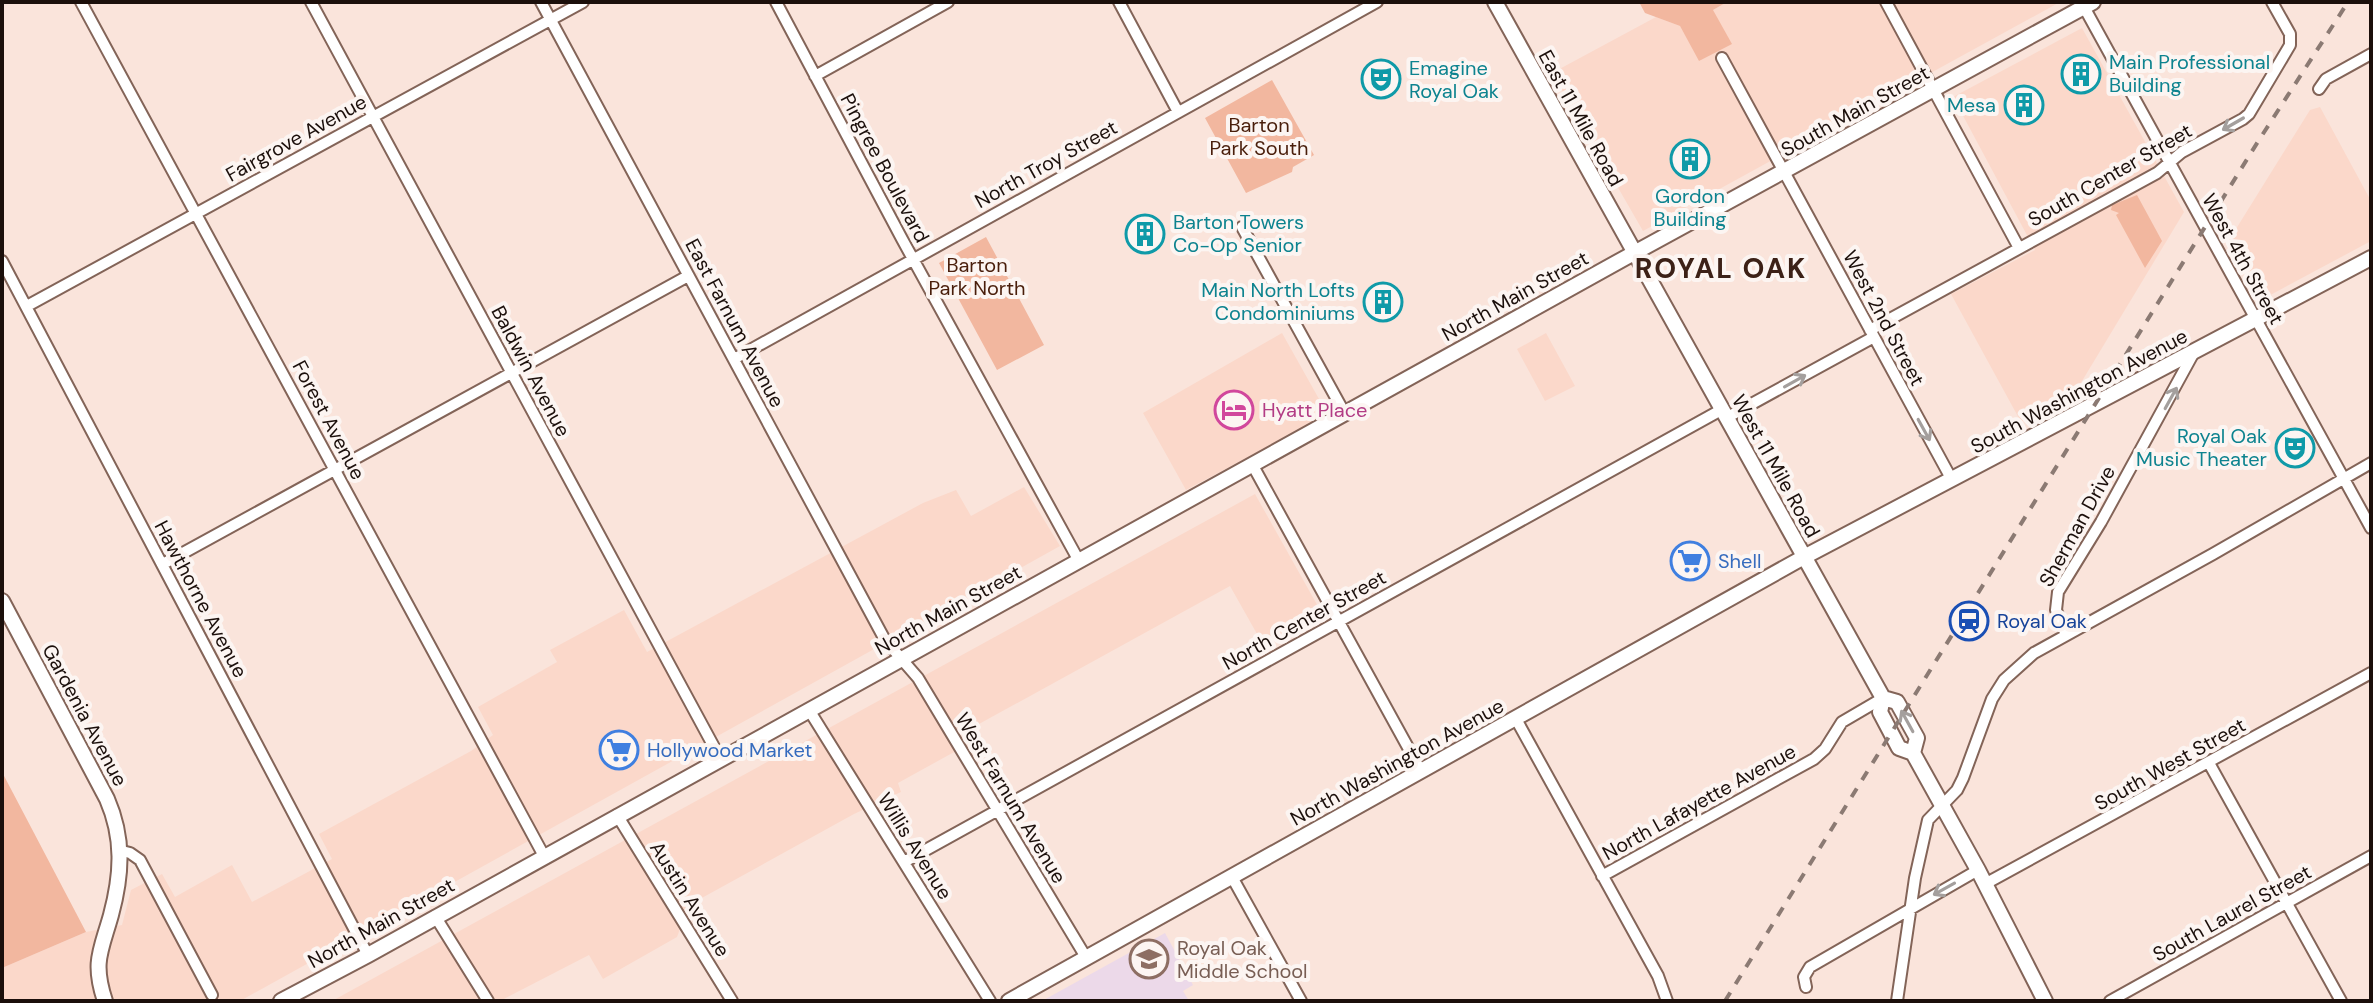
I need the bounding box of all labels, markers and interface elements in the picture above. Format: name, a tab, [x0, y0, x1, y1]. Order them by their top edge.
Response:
street label: East 11 Mile Road	[1533, 45, 1629, 191]
place label: Main Professional Building	[2109, 49, 2270, 98]
building icon: Main Professional Building	[2060, 53, 2102, 95]
place label: Emagine Royal Oak	[1409, 55, 1499, 104]
theatre icon: Emagine Royal Oak	[1360, 58, 1402, 100]
street label: South Main Street	[1776, 59, 1934, 163]
building icon: Mesa	[2003, 84, 2045, 126]
street label: Fairgrove Avenue	[221, 89, 371, 187]
street label: Pingree Boulevard	[835, 89, 935, 247]
place label: Mesa	[1947, 92, 1996, 118]
park label: Barton Park South	[1209, 112, 1309, 161]
street label: North Troy Street	[970, 114, 1122, 214]
one-way arrow	[2222, 116, 2245, 132]
street label: South Center Street	[2023, 117, 2197, 233]
building icon: Gordon Building	[1669, 138, 1711, 180]
place label: Gordon Building	[1654, 183, 1726, 232]
street label: West 4th Street	[2196, 189, 2290, 329]
place label: Barton Towers Co-Op Senior	[1173, 209, 1304, 258]
building icon: Barton Towers Co-Op Senior	[1124, 213, 1166, 255]
street label: East Farnum Avenue	[680, 234, 790, 412]
street label: North Main Street	[1437, 245, 1593, 347]
street label: West 2nd Street	[1837, 246, 1931, 390]
district label: ROYAL OAK	[1635, 250, 1807, 287]
park label: Barton Park North	[928, 252, 1026, 301]
place label: Main North Lofts Condominiums	[1201, 277, 1355, 326]
building icon: Main North Lofts Condominiums	[1362, 281, 1404, 323]
street label: Baldwin Avenue	[486, 301, 576, 441]
street label: South Washington Avenue	[1966, 323, 2192, 459]
street label: Forest Avenue	[287, 356, 371, 484]
one-way arrow	[1782, 372, 1806, 388]
one-way arrow	[2164, 387, 2179, 411]
hotel icon: Hyatt Place	[1213, 389, 1255, 431]
street label: West 11 Mile Road	[1726, 390, 1826, 542]
place label: Hyatt Place	[1262, 397, 1367, 423]
one-way arrow	[1917, 418, 1932, 442]
place label: Royal Oak Music Theater	[2136, 423, 2267, 472]
theatre icon: Royal Oak Music Theater	[2274, 427, 2316, 469]
street label: Sherman Drive	[2033, 461, 2121, 591]
street label: Hawthorne Avenue	[149, 516, 253, 682]
supermarket icon: Shell	[1669, 540, 1711, 582]
place label: Shell	[1718, 548, 1761, 574]
street label: North Main Street	[870, 559, 1026, 661]
street label: North Center Street	[1218, 564, 1391, 676]
station icon: Royal Oak	[1948, 600, 1990, 642]
place label: Royal Oak	[1997, 608, 2087, 634]
street label: Gardenia Avenue	[37, 639, 133, 791]
street label: North Washington Avenue	[1286, 692, 1508, 832]
street label: West Farnum Avenue	[950, 708, 1072, 888]
one-way arrow	[1899, 709, 1914, 733]
street label: South West Street	[2090, 712, 2250, 816]
supermarket icon: Hollywood Market	[598, 729, 640, 771]
place label: Hollywood Market	[647, 737, 812, 763]
street label: North Lafayette Avenue	[1598, 738, 1800, 866]
street label: Willis Avenue	[872, 788, 958, 904]
street label: Austin Avenue	[644, 836, 736, 962]
street label: South Laurel Street	[2148, 859, 2316, 967]
street label: North Main Street	[303, 872, 459, 974]
one-way arrow	[1932, 882, 1956, 897]
place label: Royal Oak Middle School	[1177, 935, 1308, 984]
school or university icon: Royal Oak Middle School	[1128, 938, 1170, 980]

